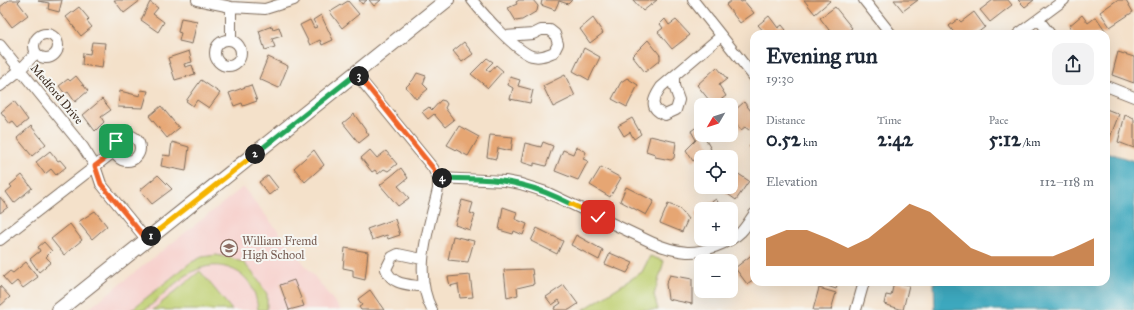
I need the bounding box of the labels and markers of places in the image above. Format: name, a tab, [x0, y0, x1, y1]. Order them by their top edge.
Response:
pin: 3	[349, 66, 369, 86]
pin	[99, 124, 133, 158]
pin: 2	[245, 144, 265, 164]
pin: 4	[432, 168, 452, 188]
pin	[581, 200, 615, 234]
pin: 1	[141, 226, 161, 246]
place label: William Fremd High School	[242, 234, 317, 263]
school or university icon: William Fremd High School	[219, 238, 239, 258]

